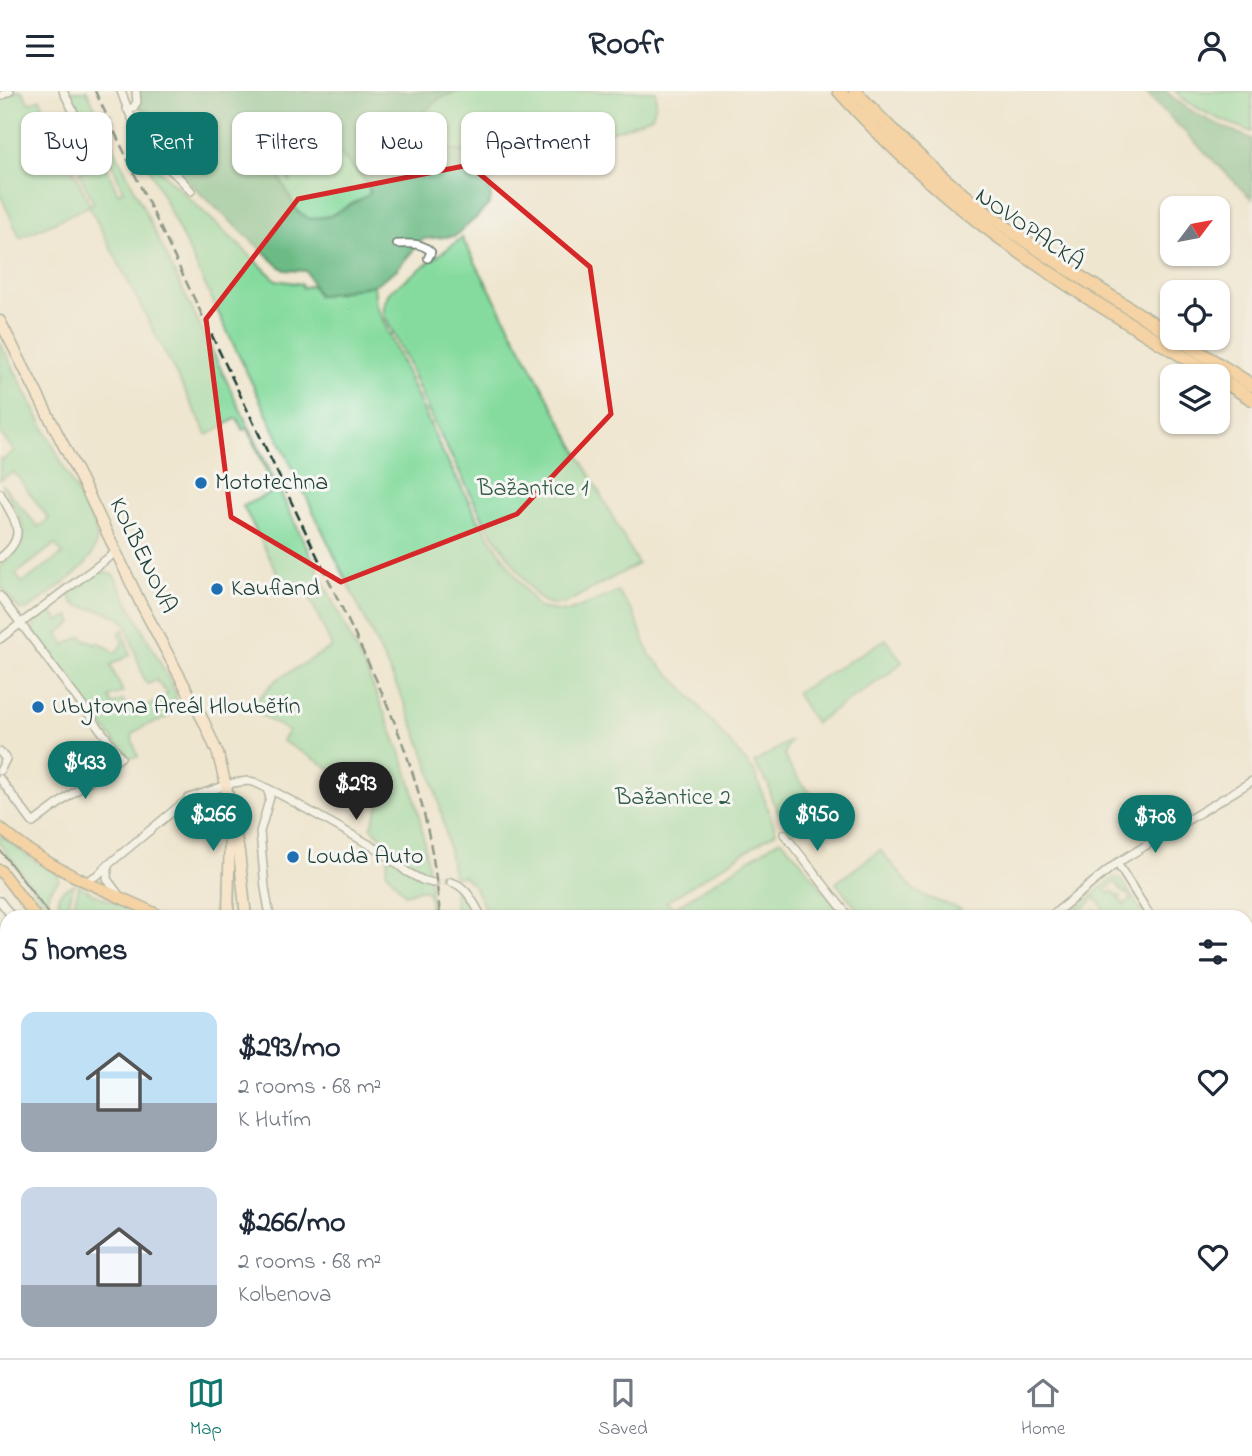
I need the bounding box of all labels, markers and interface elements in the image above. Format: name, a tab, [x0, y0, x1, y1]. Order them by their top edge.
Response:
text: Roofr	[589, 22, 663, 69]
icon: menu	[21, 27, 59, 65]
icon: person	[1193, 27, 1231, 65]
chip: Buy	[21, 112, 112, 175]
chip: Rent	[126, 112, 218, 175]
chip: Filters	[232, 112, 342, 175]
chip: New	[356, 112, 447, 175]
chip: Apartment	[461, 112, 615, 175]
street label: NOVOPACKÁ	[967, 180, 1091, 280]
north arrow	[1160, 196, 1230, 266]
map controls	[1160, 196, 1230, 434]
button: locate	[1160, 280, 1230, 350]
button: layers	[1160, 364, 1230, 434]
place label: Mototechna	[215, 466, 328, 501]
park label: Bažantice 1	[476, 472, 589, 507]
marker: Mototechna	[193, 475, 209, 491]
street label: KOLBENOVA	[99, 492, 185, 620]
place label: Kaufland	[231, 572, 320, 607]
marker: Kaufland	[209, 581, 225, 597]
place label: Ubytovna Areál Hloubětín	[52, 690, 301, 726]
marker: Ubytovna Areál Hloubětín	[30, 699, 46, 715]
pin: $433	[44, 741, 126, 801]
text: $433	[64, 747, 106, 780]
pin: $293	[315, 763, 397, 822]
text: $293	[335, 768, 377, 801]
park label: Bažantice 2	[614, 781, 731, 816]
pin: $266	[172, 793, 254, 853]
pin: $950	[776, 793, 858, 853]
pin: $708	[1114, 795, 1196, 855]
text: $266	[190, 799, 236, 832]
text: $950	[795, 799, 839, 832]
text: $708	[1134, 801, 1176, 834]
place label: Louda Auto	[307, 840, 423, 875]
marker: Louda Auto	[285, 849, 301, 865]
text: 5 homes	[21, 930, 128, 974]
icon: filters	[1194, 933, 1232, 971]
text: $293/mo	[238, 1027, 341, 1071]
icon: home	[77, 1040, 161, 1124]
icon: heart	[1194, 1063, 1232, 1101]
text: 2 rooms · 68 m²	[238, 1071, 381, 1104]
text: K Hutím	[238, 1104, 311, 1137]
text: $266/mo	[238, 1202, 346, 1246]
icon: home	[77, 1215, 161, 1299]
icon: heart	[1194, 1238, 1232, 1276]
text: 2 rooms · 68 m²	[238, 1246, 381, 1279]
text: Kolbenova	[238, 1279, 331, 1312]
tab: Map	[187, 1374, 225, 1443]
tab: Saved	[598, 1374, 648, 1443]
tab: Home	[1021, 1374, 1065, 1443]

